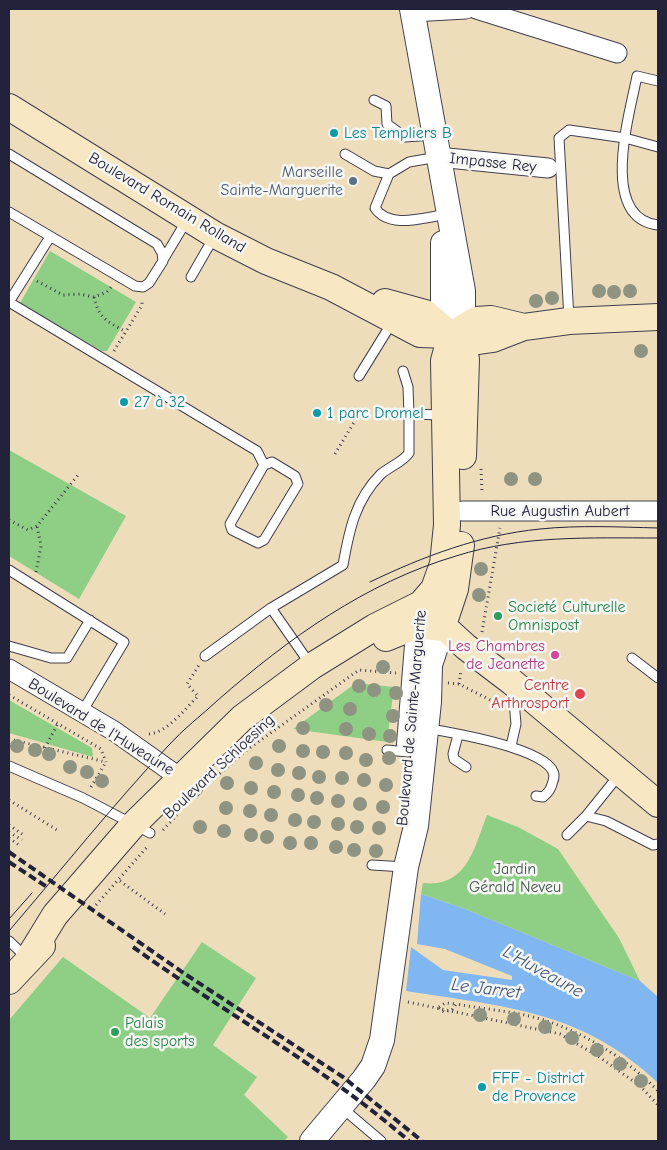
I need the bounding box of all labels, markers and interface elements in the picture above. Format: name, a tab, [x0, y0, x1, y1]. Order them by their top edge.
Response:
place label: Les Templiers B	[344, 123, 452, 143]
marker: Les Templiers B	[328, 127, 340, 139]
street label: Boulevard Romain Rolland	[85, 148, 249, 258]
street label: Impasse Rey	[449, 149, 537, 177]
place label: Marseille Sainte-Marguerite	[221, 162, 343, 200]
marker: Marseille Sainte-Marguerite	[347, 175, 359, 187]
place label: 27 à 32	[134, 392, 185, 412]
marker: 27 à 32	[118, 396, 130, 408]
place label: 1 parc Dromel	[327, 403, 424, 423]
marker: 1 parc Dromel	[311, 407, 323, 419]
street label: Rue Augustin Aubert	[490, 501, 630, 521]
place label: Societé Culturelle Omnispost	[508, 597, 625, 635]
street label: Boulevard de Sainte-Marguerite	[393, 609, 431, 827]
marker: Societé Culturelle Omnispost	[492, 610, 504, 622]
place label: Les Chambres de Jeanette	[448, 636, 545, 674]
marker: Les Chambres de Jeanette	[549, 649, 561, 661]
street label: Boulevard de l'Huveaune	[25, 674, 177, 780]
place label: Centre Arthrosport	[491, 675, 569, 713]
marker: Centre Arthrosport	[573, 687, 587, 701]
street label: Boulevard Schloesing	[159, 710, 279, 824]
park label: Jardin Gérald Neveu	[469, 859, 561, 897]
water label: L'Huveaune	[499, 941, 587, 1003]
water label: Le Jarret	[450, 974, 522, 1004]
place label: Palais des sports	[125, 1013, 195, 1051]
marker: Palais des sports	[109, 1026, 121, 1038]
place label: FFF - District de Provence	[492, 1068, 584, 1106]
marker: FFF - District de Provence	[476, 1081, 488, 1093]

